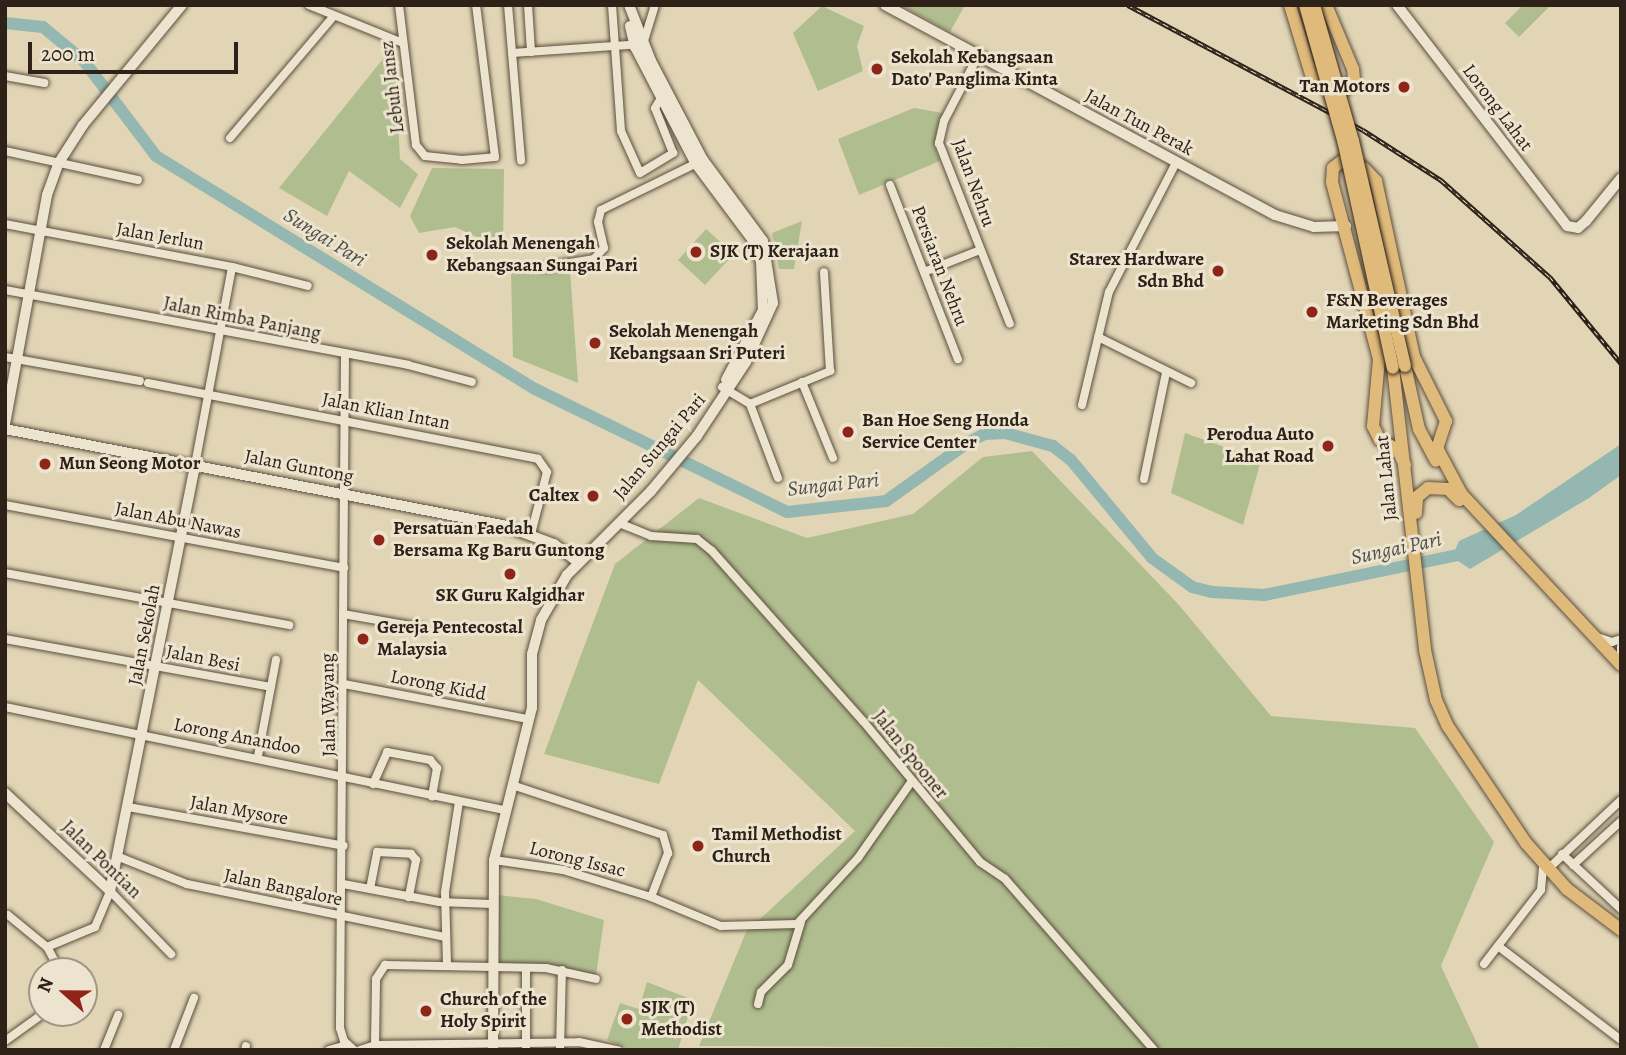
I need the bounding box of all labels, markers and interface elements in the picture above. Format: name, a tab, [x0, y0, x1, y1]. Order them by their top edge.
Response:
scale bar	[32, 28, 242, 72]
street label: Lebuh Jansz	[376, 39, 410, 135]
text: 200 m	[41, 40, 95, 68]
place label: Sekolah Kebangsaan Dato' Panglima Kinta	[891, 47, 1058, 91]
street label: Lorong Lahat	[1457, 60, 1537, 156]
marker: Sekolah Kebangsaan Dato' Panglima Kinta	[869, 61, 885, 77]
place label: Tan Motors	[1300, 76, 1390, 98]
marker: Tan Motors	[1396, 79, 1412, 95]
street label: Jalan Tun Perak	[1081, 85, 1197, 161]
street label: Jalan Nehru	[947, 136, 999, 230]
water label: Sungai Pari	[279, 202, 371, 272]
street label: Persiaran Nehru	[906, 203, 972, 329]
street label: Jalan Jerlun	[114, 218, 206, 256]
place label: Sekolah Menengah Kebangsaan Sungai Pari	[446, 233, 638, 277]
place label: SJK (T) Kerajaan	[710, 241, 839, 263]
marker: SJK (T) Kerajaan	[688, 244, 704, 260]
marker: Sekolah Menengah Kebangsaan Sungai Pari	[424, 247, 440, 263]
place label: Starex Hardware Sdn Bhd	[1069, 249, 1204, 293]
marker: Starex Hardware Sdn Bhd	[1210, 263, 1226, 279]
place label: F&N Beverages Marketing Sdn Bhd	[1326, 290, 1479, 334]
street label: Jalan Rimba Panjang	[161, 293, 323, 345]
marker: F&N Beverages Marketing Sdn Bhd	[1304, 304, 1320, 320]
place label: Sekolah Menengah Kebangsaan Sri Puteri	[609, 321, 785, 365]
marker: Sekolah Menengah Kebangsaan Sri Puteri	[587, 335, 603, 351]
street label: Jalan Klian Intan	[320, 388, 452, 436]
street label: Jalan Sungai Pari	[609, 389, 711, 505]
place label: Ban Hoe Seng Honda Service Center	[862, 410, 1029, 454]
marker: Ban Hoe Seng Honda Service Center	[840, 424, 856, 440]
place label: Perodua Auto Lahat Road	[1206, 424, 1314, 468]
street label: Jalan Lahat	[1371, 434, 1403, 522]
marker: Perodua Auto Lahat Road	[1320, 438, 1336, 454]
street label: Jalan Guntong	[242, 445, 356, 489]
place label: Mun Seong Motor	[59, 453, 201, 475]
marker: Mun Seong Motor	[37, 456, 53, 472]
water label: Sungai Pari	[786, 467, 880, 501]
place label: Caltex	[529, 485, 579, 507]
marker: Caltex	[585, 488, 601, 504]
street label: Jalan Abu Nawas	[113, 498, 243, 544]
place label: Persatuan Faedah Bersama Kg Baru Guntong	[393, 518, 604, 562]
water label: Sungai Pari	[1348, 526, 1444, 570]
marker: Persatuan Faedah Bersama Kg Baru Guntong	[371, 532, 387, 548]
marker: SK Guru Kalgidhar	[502, 566, 518, 582]
street label: Jalan Sekolah	[124, 583, 166, 687]
place label: SK Guru Kalgidhar	[435, 585, 585, 607]
place label: Gereja Pentecostal Malaysia	[377, 617, 523, 661]
marker: Gereja Pentecostal Malaysia	[355, 631, 371, 647]
street label: Jalan Besi	[164, 641, 242, 677]
street label: Jalan Wayang	[317, 653, 341, 757]
street label: Lorong Kidd	[388, 666, 488, 706]
street label: Jalan Spooner	[867, 706, 953, 804]
street label: Lorong Anandoo	[172, 714, 302, 760]
street label: Jalan Mysore	[188, 791, 290, 831]
street label: Jalan Pontian	[56, 816, 146, 904]
place label: Tamil Methodist Church	[712, 824, 842, 868]
street label: Lorong Issac	[527, 837, 627, 883]
marker: Tamil Methodist Church	[690, 838, 706, 854]
street label: Jalan Bangalore	[222, 864, 344, 912]
north arrow	[28, 957, 98, 1027]
text: N	[31, 974, 60, 996]
place label: Church of the Holy Spirit	[440, 989, 547, 1033]
place label: SJK (T) Methodist	[641, 997, 722, 1041]
marker: Church of the Holy Spirit	[418, 1003, 434, 1019]
marker: SJK (T) Methodist	[619, 1011, 635, 1027]

